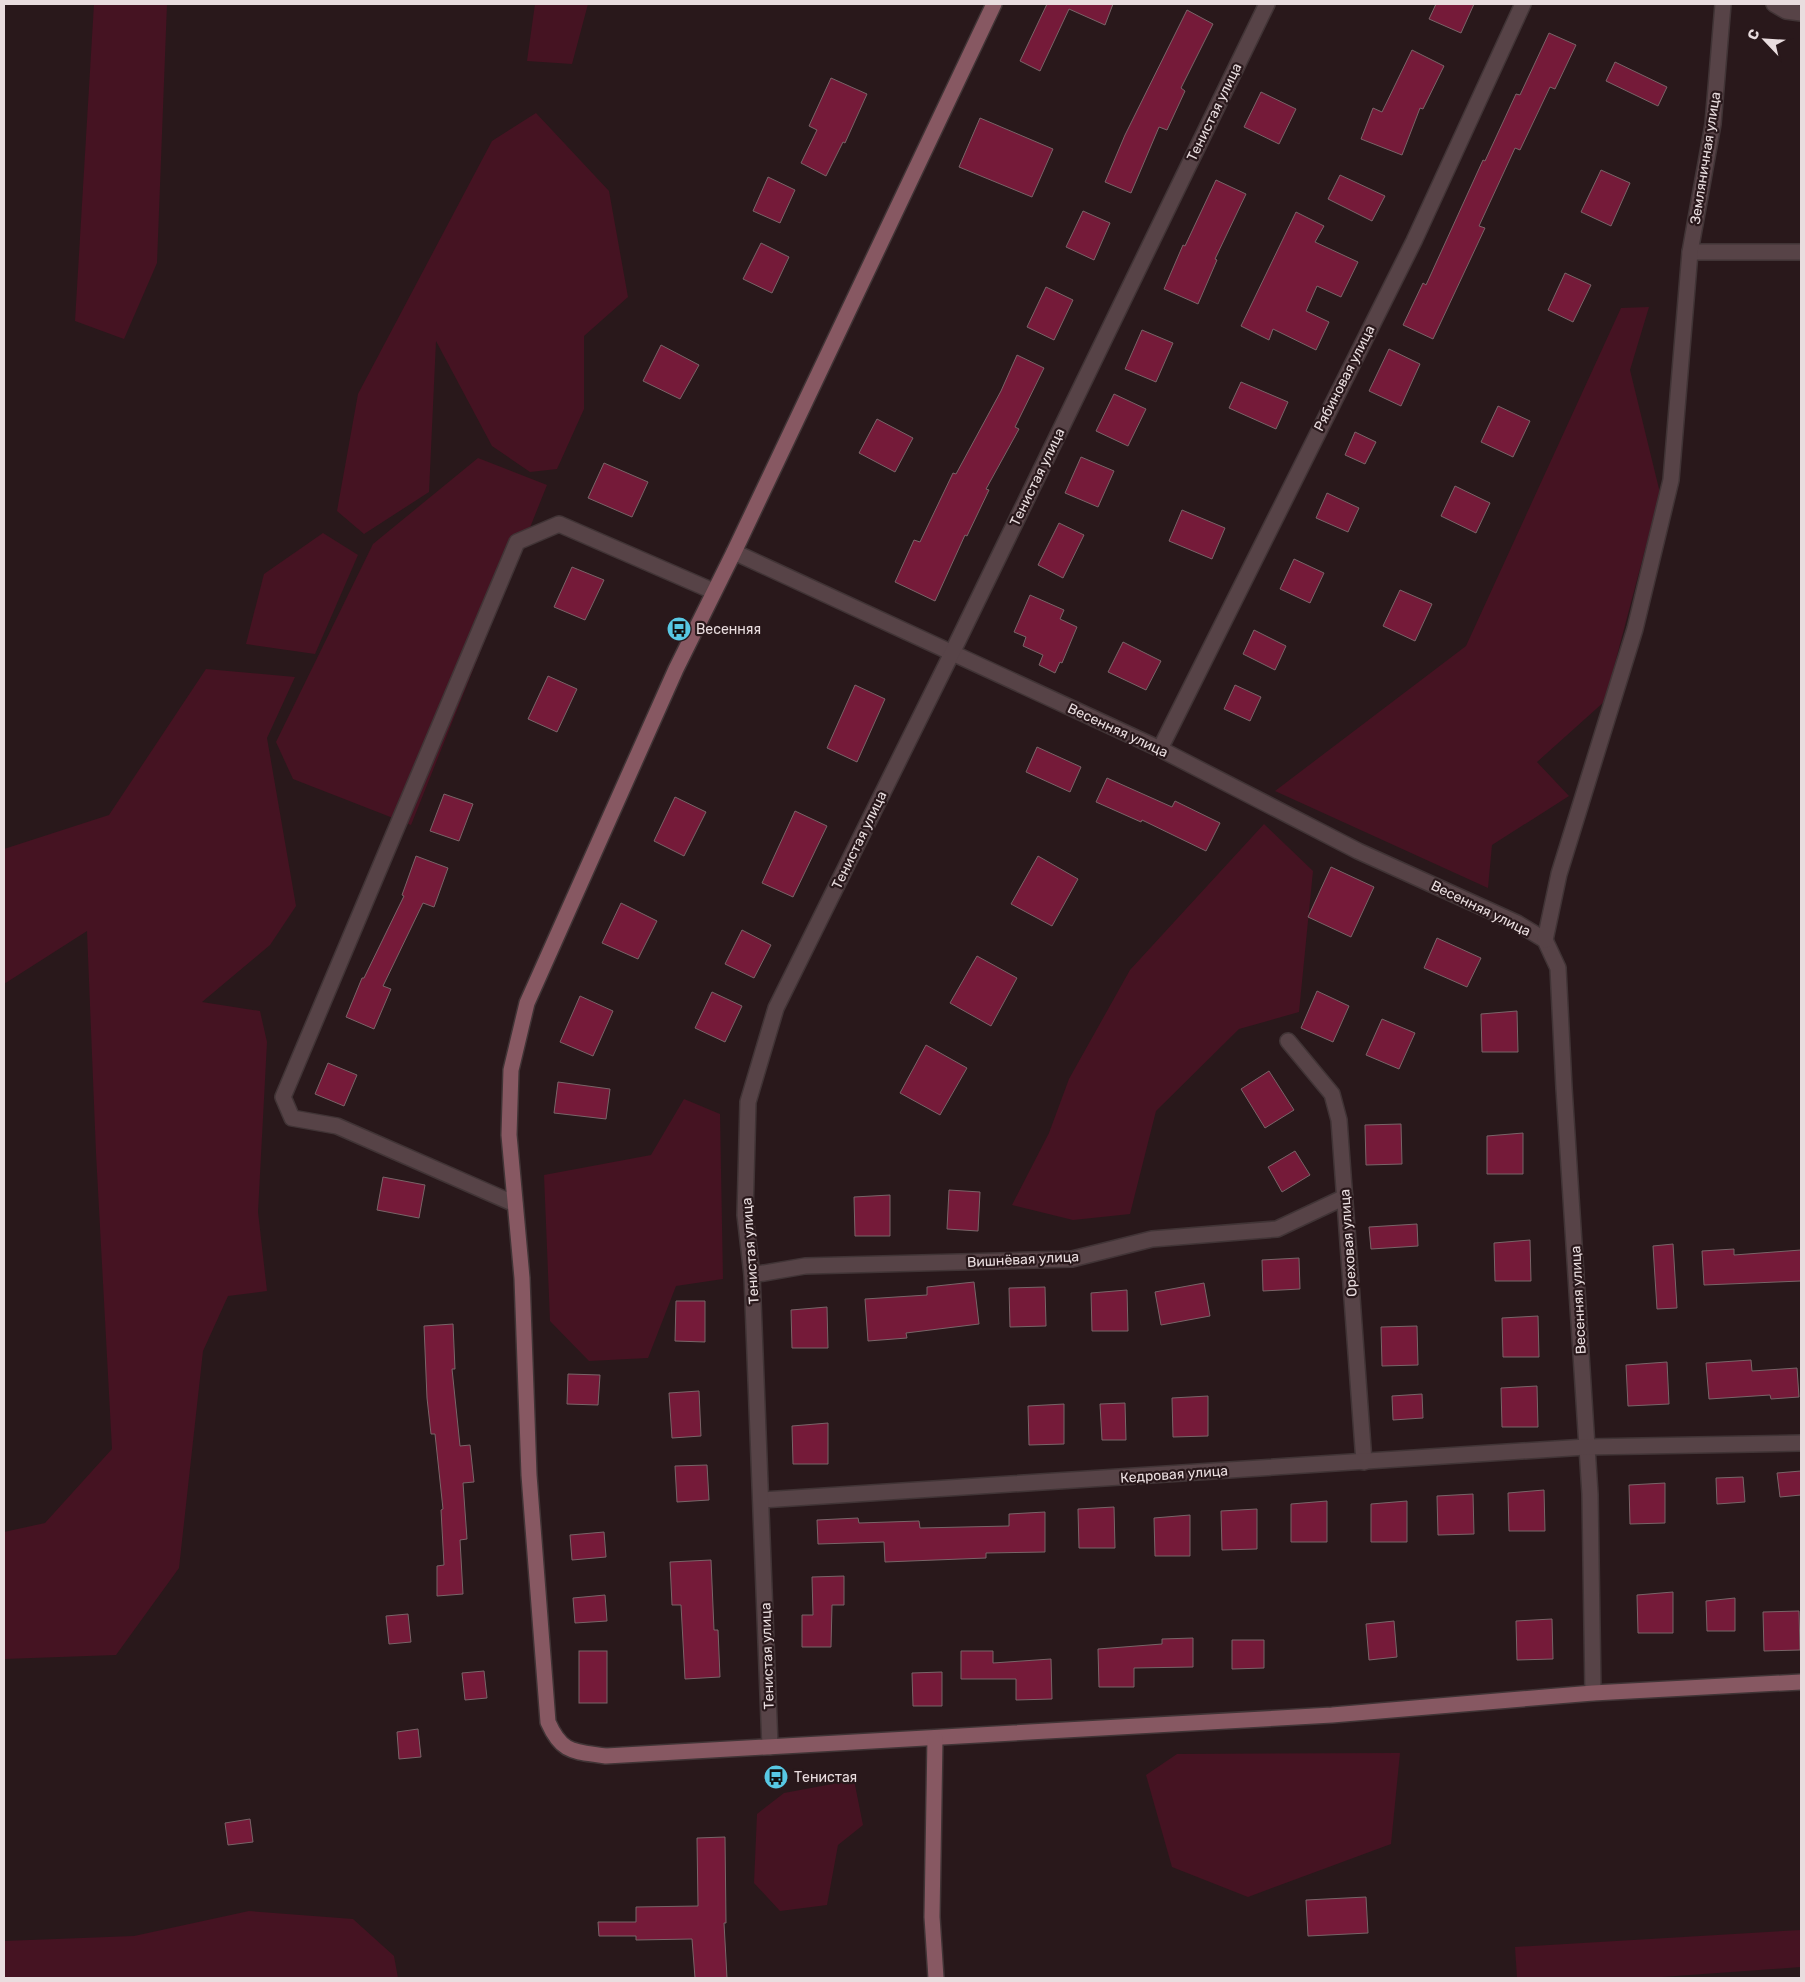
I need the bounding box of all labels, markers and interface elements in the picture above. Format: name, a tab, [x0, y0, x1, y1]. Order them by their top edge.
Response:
north arrow	[1740, 15, 1790, 65]
text: С	[1744, 27, 1764, 43]
street label: Тенистая улица	[1183, 60, 1246, 164]
street label: Земляничная улица	[1687, 90, 1724, 226]
street label: Рябиновая улица	[1310, 322, 1379, 434]
street label: Тенистая улица	[1006, 425, 1069, 529]
bus stop icon: Весенняя	[666, 616, 692, 642]
place label: Весенняя	[696, 621, 761, 638]
street label: Весенняя улица	[1065, 700, 1171, 761]
street label: Тенистая улица	[828, 788, 891, 892]
street label: Весенняя улица	[1428, 877, 1533, 940]
street label: Ореховая улица	[1336, 1188, 1361, 1298]
street label: Тенистая улица	[738, 1197, 763, 1305]
street label: Весенняя улица	[1567, 1245, 1590, 1355]
street label: Вишнёвая улица	[967, 1248, 1079, 1271]
street label: Кедровая улица	[1120, 1462, 1229, 1487]
street label: Тенистая улица	[757, 1602, 778, 1710]
bus stop icon: Тенистая	[763, 1764, 789, 1790]
place label: Тенистая	[794, 1769, 857, 1786]

